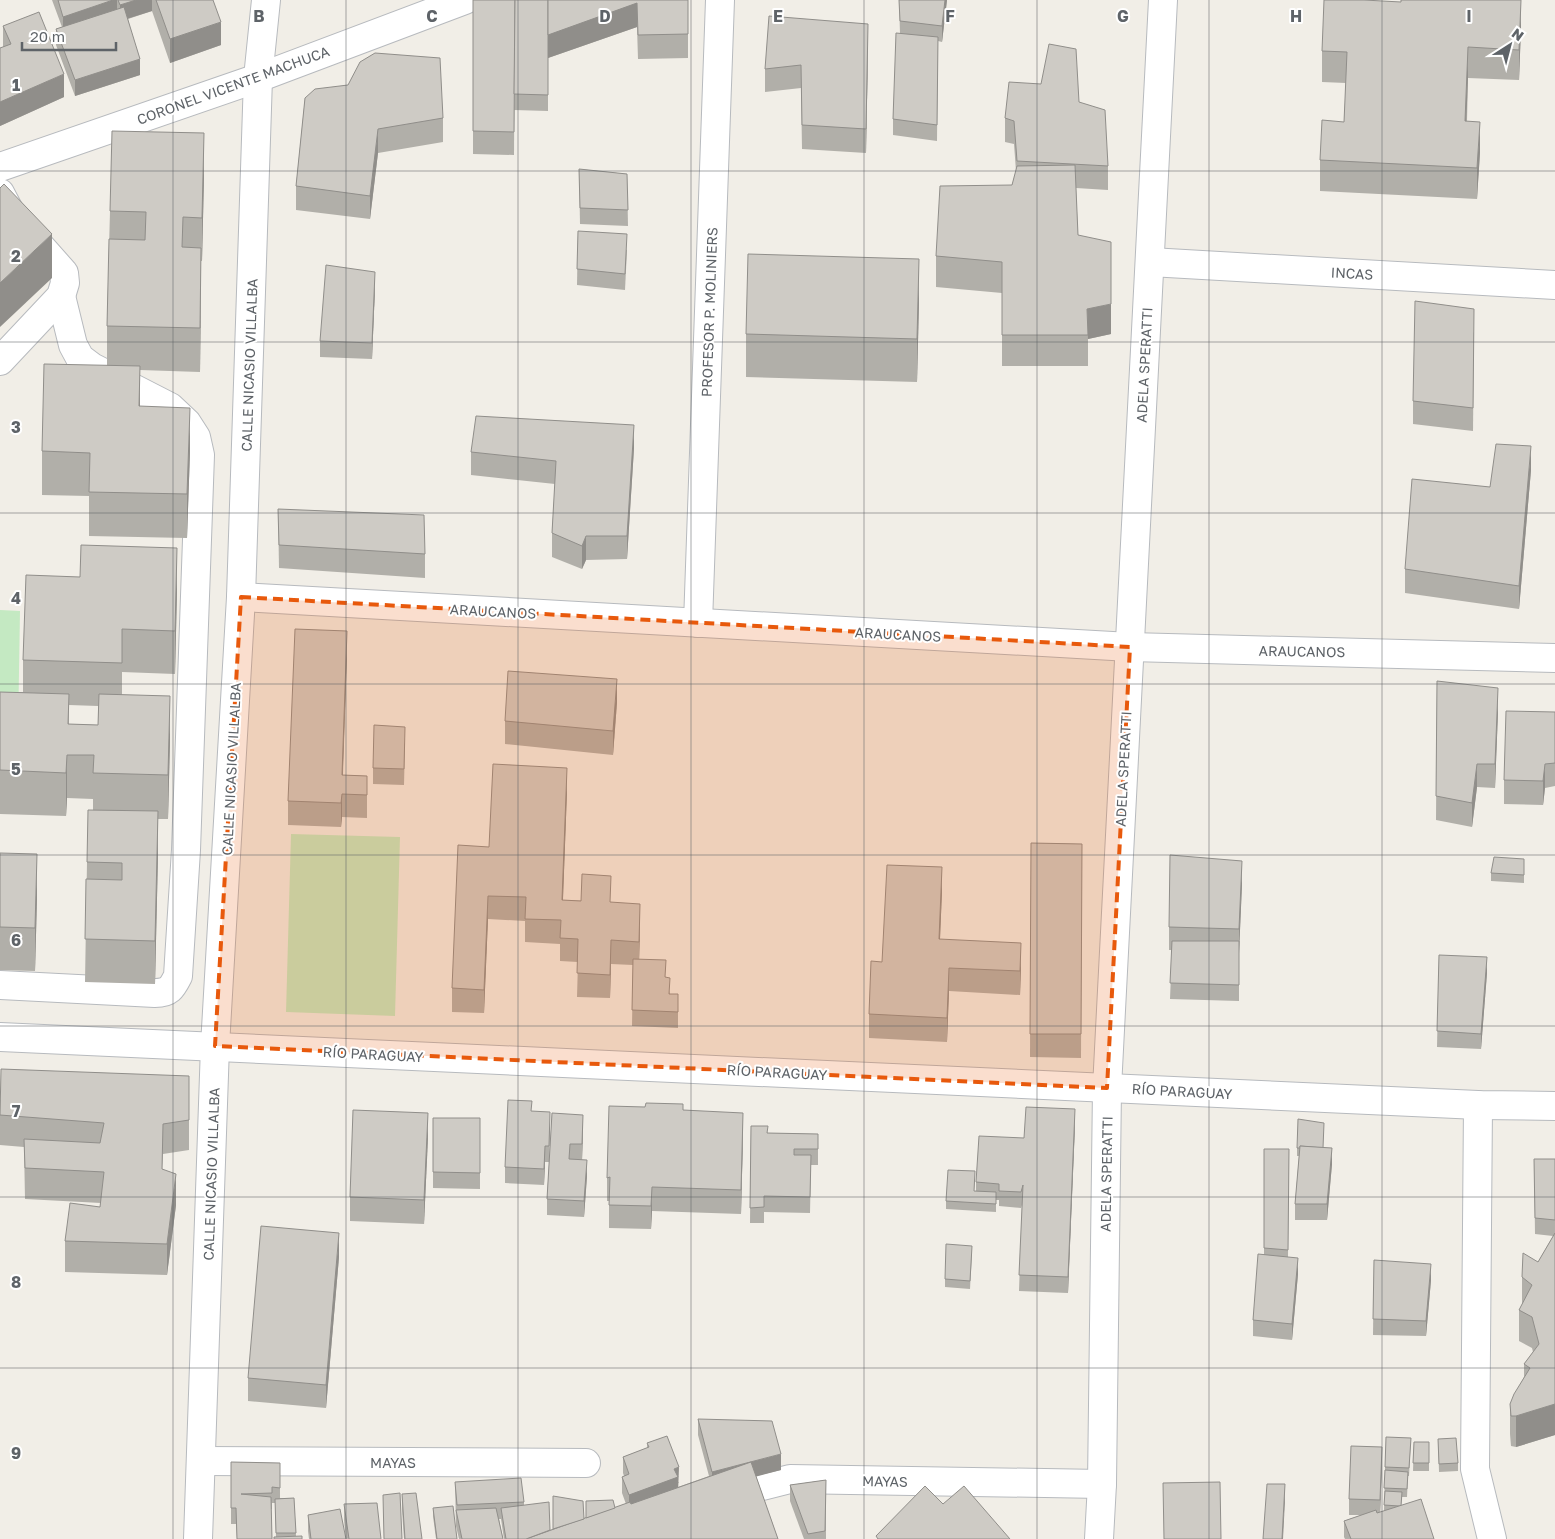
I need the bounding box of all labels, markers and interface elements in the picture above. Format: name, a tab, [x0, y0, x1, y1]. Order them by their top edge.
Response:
text: B	[253, 6, 265, 26]
text: C	[426, 6, 438, 26]
text: D	[599, 6, 611, 26]
text: E	[773, 6, 783, 26]
text: F	[945, 6, 955, 26]
text: G	[1117, 6, 1129, 26]
text: H	[1290, 6, 1302, 26]
text: I	[1466, 6, 1472, 26]
scale bar	[22, 20, 116, 52]
north arrow	[1485, 20, 1535, 70]
text: N	[1509, 24, 1527, 44]
text: 20 m	[30, 27, 65, 45]
street label: CORONEL VICENTE MACHUCA	[134, 42, 332, 128]
text: 1	[12, 75, 20, 95]
street label: PROFESOR P. MOLINIERS	[698, 227, 720, 397]
text: 2	[11, 246, 21, 266]
street label: INCAS	[1330, 263, 1374, 283]
street label: CALLE NICASIO VILLALBA	[237, 277, 261, 452]
street label: ADELA SPERATTI	[1132, 307, 1156, 423]
text: 3	[11, 417, 21, 437]
text: 4	[11, 588, 21, 608]
street label: ARAUCANOS	[449, 600, 537, 622]
street label: ARAUCANOS	[854, 623, 942, 645]
street label: ARAUCANOS	[1259, 642, 1346, 660]
street label: CALLE NICASIO VILLALBA	[218, 681, 244, 856]
street label: ADELA SPERATTI	[1111, 711, 1135, 827]
text: 5	[11, 759, 21, 779]
text: 6	[11, 930, 21, 950]
street label: RÍO PARAGUAY	[322, 1043, 424, 1065]
street label: RÍO PARAGUAY	[726, 1061, 828, 1083]
street label: RÍO PARAGUAY	[1131, 1080, 1233, 1102]
street label: CALLE NICASIO VILLALBA	[199, 1086, 223, 1261]
text: 7	[12, 1101, 21, 1121]
street label: ADELA SPERATTI	[1096, 1116, 1116, 1232]
text: 8	[11, 1272, 21, 1292]
text: 9	[11, 1443, 21, 1463]
street label: MAYAS	[370, 1454, 416, 1471]
street label: MAYAS	[862, 1472, 908, 1490]

